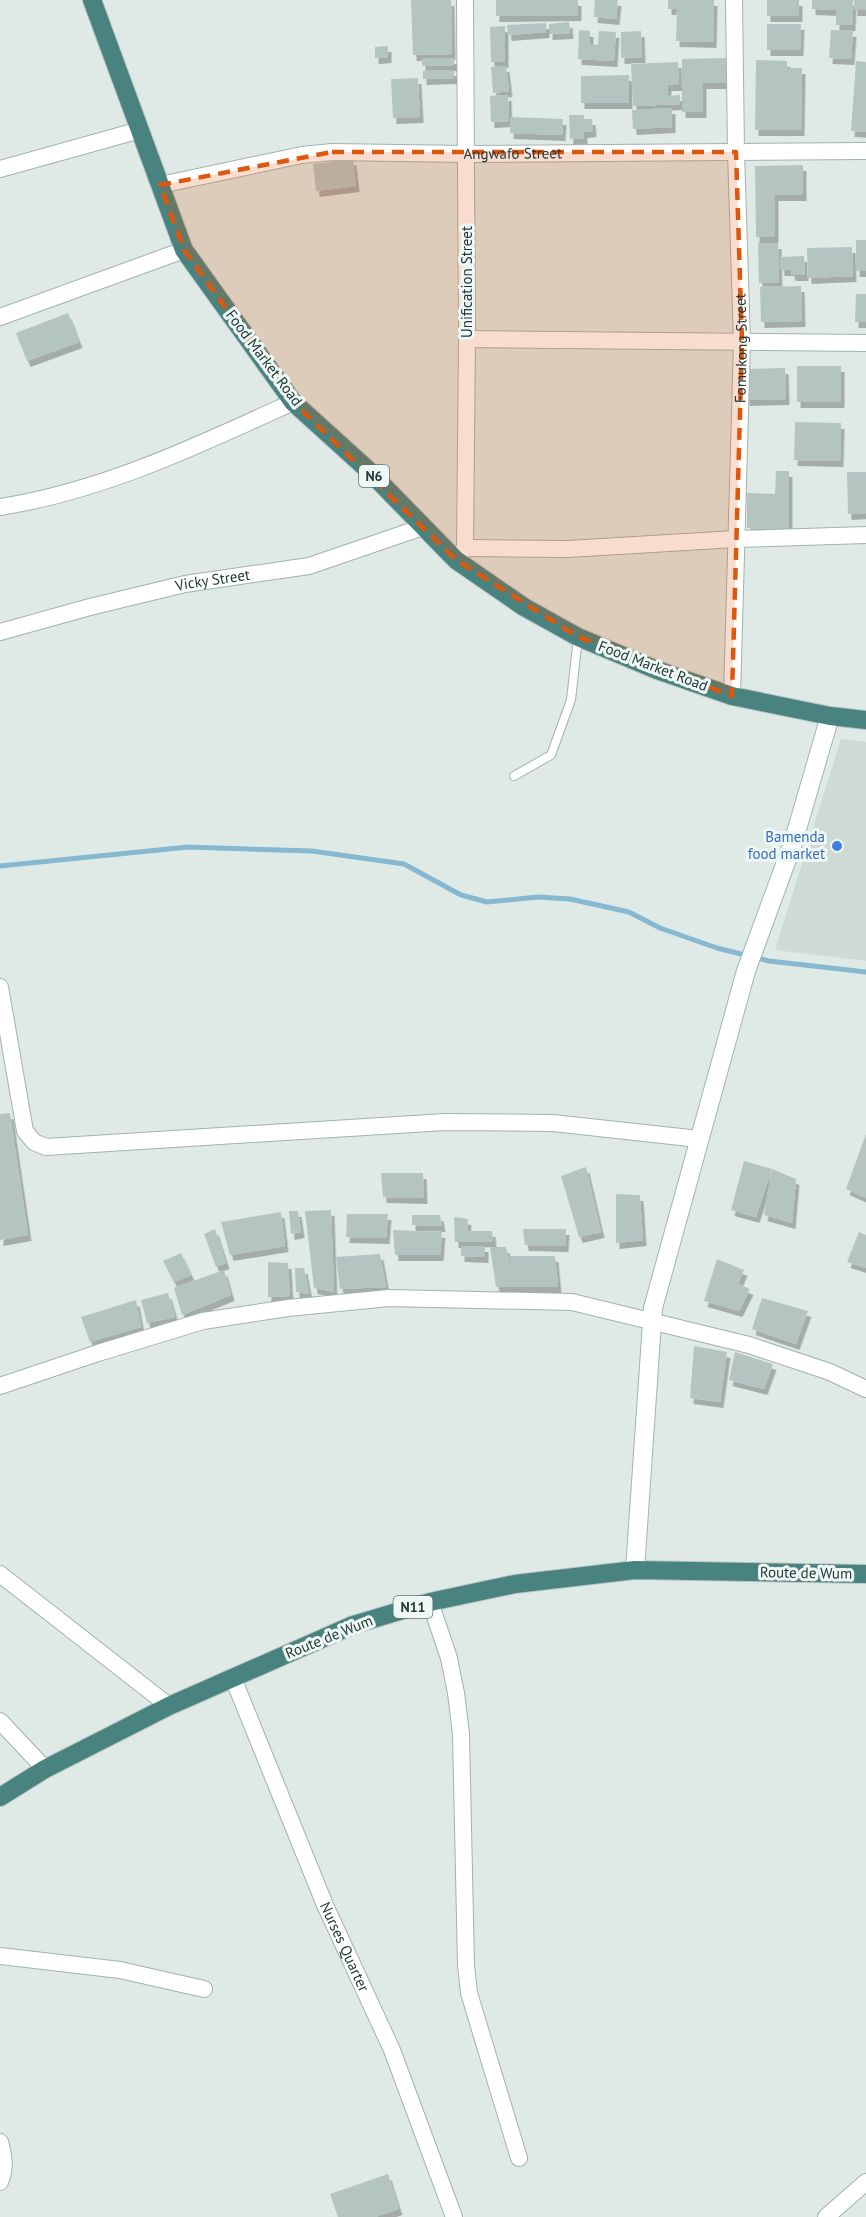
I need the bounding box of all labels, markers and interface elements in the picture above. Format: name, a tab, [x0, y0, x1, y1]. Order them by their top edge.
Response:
street label: Angwafo Street	[463, 143, 562, 163]
street label: Unification Street	[457, 226, 476, 338]
street label: Fomukong Street	[730, 293, 751, 403]
street label: Food Market Road	[222, 306, 307, 410]
road number: N6	[359, 465, 389, 487]
street label: Vicky Street	[172, 565, 251, 595]
street label: Food Market Road	[596, 636, 711, 695]
place label: Bamenda food market	[748, 827, 825, 863]
marker: Bamenda food market	[830, 839, 844, 853]
street label: Route de Wum	[760, 1562, 852, 1583]
road number: N11	[394, 1596, 432, 1618]
street label: Route de Wum	[282, 1610, 375, 1663]
street label: Nurses Quarter	[316, 1899, 374, 1994]

